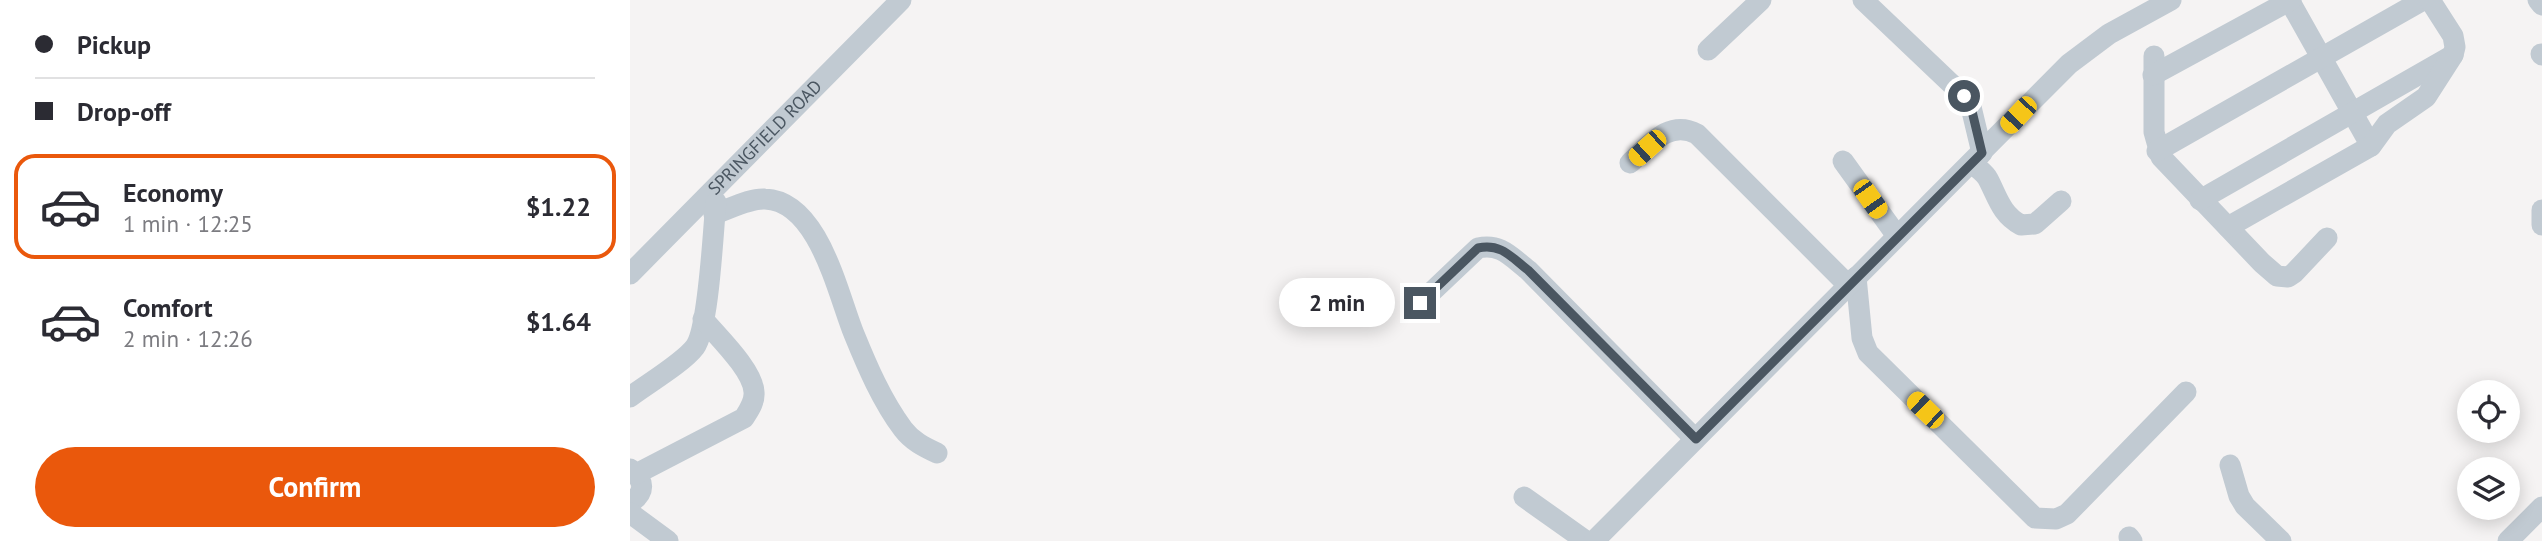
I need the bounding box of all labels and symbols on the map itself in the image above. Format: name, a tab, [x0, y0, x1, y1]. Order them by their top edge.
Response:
street label: SPRINGFIELD ROAD	[703, 75, 827, 200]
route start	[1948, 80, 1980, 112]
car	[1996, 92, 2041, 138]
car	[1625, 126, 1670, 170]
car	[1850, 176, 1891, 222]
callout: 2 min	[1280, 278, 1396, 328]
route end	[1404, 287, 1436, 319]
car	[1903, 388, 1948, 432]

